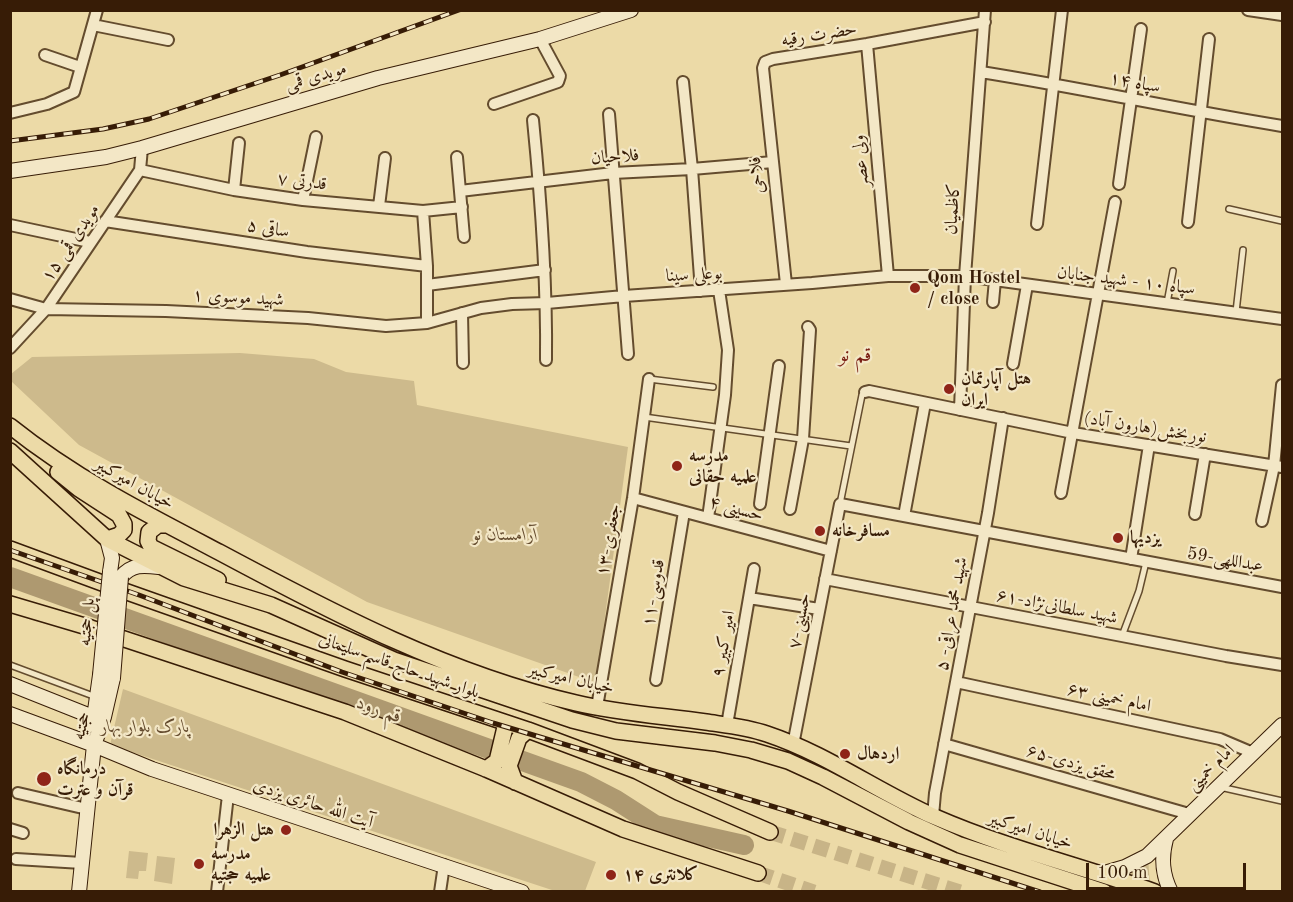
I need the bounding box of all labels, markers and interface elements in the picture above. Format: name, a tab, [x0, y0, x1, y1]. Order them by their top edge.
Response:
street label: حضرت رقیه	[780, 18, 858, 52]
street label: مویدی قمی	[283, 58, 349, 96]
street label: سپاه ۱۴	[1108, 67, 1162, 99]
street label: ولی عصر	[848, 134, 874, 188]
street label: فلاحیان	[590, 145, 640, 169]
street label: فلاحی	[744, 155, 770, 195]
street label: قدرتی ۷	[276, 168, 328, 196]
street label: کاظمیان	[940, 183, 966, 235]
street label: مویدی قمی ۱۵	[37, 200, 105, 286]
street label: ساقی ۵	[245, 215, 291, 243]
street label: سپاه ۱۰ - شهید جنابان	[1056, 262, 1196, 300]
street label: بوعلی سینا	[665, 263, 723, 287]
place label: Qom Hostel / close	[927, 267, 1021, 310]
marker: Qom Hostel / close	[908, 281, 922, 295]
street label: شهید موسوی ۱	[192, 285, 284, 311]
district label: قم نو	[839, 344, 871, 368]
place label: هتل آپارتمان ایران	[961, 368, 1031, 410]
marker: هتل آپارتمان ایران	[942, 382, 956, 396]
street label: نوربخش(هارون آباد)	[1082, 408, 1208, 448]
place label: مدرسه علمیه حقانی	[689, 445, 757, 488]
street label: خیابان امیرکبیر	[91, 453, 177, 515]
marker: مدرسه علمیه حقانی	[670, 459, 684, 473]
street label: حسینی ۴	[707, 491, 765, 527]
street label: جعفری-۱۳	[592, 502, 626, 578]
place label: مسافرخانه	[832, 520, 890, 542]
park label: آرامستان نو	[472, 524, 538, 546]
marker: مسافرخانه	[813, 524, 827, 538]
place label: یزدیها	[1130, 527, 1160, 549]
marker: یزدیها	[1111, 531, 1125, 545]
street label: عبداللهی-59	[1185, 543, 1265, 577]
street label: شهید محمد عراقی- ۵	[931, 555, 973, 673]
street label: قدوسی-۱۱	[638, 558, 670, 628]
street label: شهید سلطانی‌نژاد-۶۱	[995, 585, 1119, 629]
street label: حسینی-۷	[784, 591, 816, 651]
street label: پل حجتیه	[74, 597, 100, 647]
street label: امیر کبیر ۹	[708, 609, 740, 679]
street label: بلوار شهید حاج قاسم سلیمانی	[316, 628, 482, 704]
street label: خیابان امیرکبیر	[526, 659, 616, 699]
street label: امام خمینی ۶۳	[1065, 679, 1153, 717]
water label: قم رود	[353, 691, 405, 729]
street label: حجتیه	[68, 709, 96, 743]
park label: پارک بلوار بهار	[100, 716, 190, 738]
street label: محقق یزدی-۶۵	[1024, 740, 1118, 786]
street label: امام خمینی	[1182, 740, 1240, 796]
place label: اردهال	[857, 743, 899, 765]
marker: اردهال	[838, 747, 852, 761]
place label: درمانگاه قرآن و عترت	[57, 758, 134, 800]
marker: درمانگاه قرآن و عترت	[35, 770, 53, 788]
street label: آیت الله‌ حائری‌ یزدی	[250, 774, 376, 834]
street label: خیابان امیرکبیر	[985, 807, 1075, 855]
place label: هتل الزهرا	[214, 819, 274, 841]
marker: هتل الزهرا	[279, 823, 293, 837]
place label: مدرسه علمیه حجتیه	[211, 843, 271, 886]
scale bar	[1089, 851, 1250, 889]
marker: مدرسه علمیه حجتیه	[192, 857, 206, 871]
place label: کلانتری ۱۴	[623, 864, 699, 886]
text: 100 m	[1097, 864, 1148, 882]
marker: کلانتری ۱۴	[604, 868, 618, 882]

